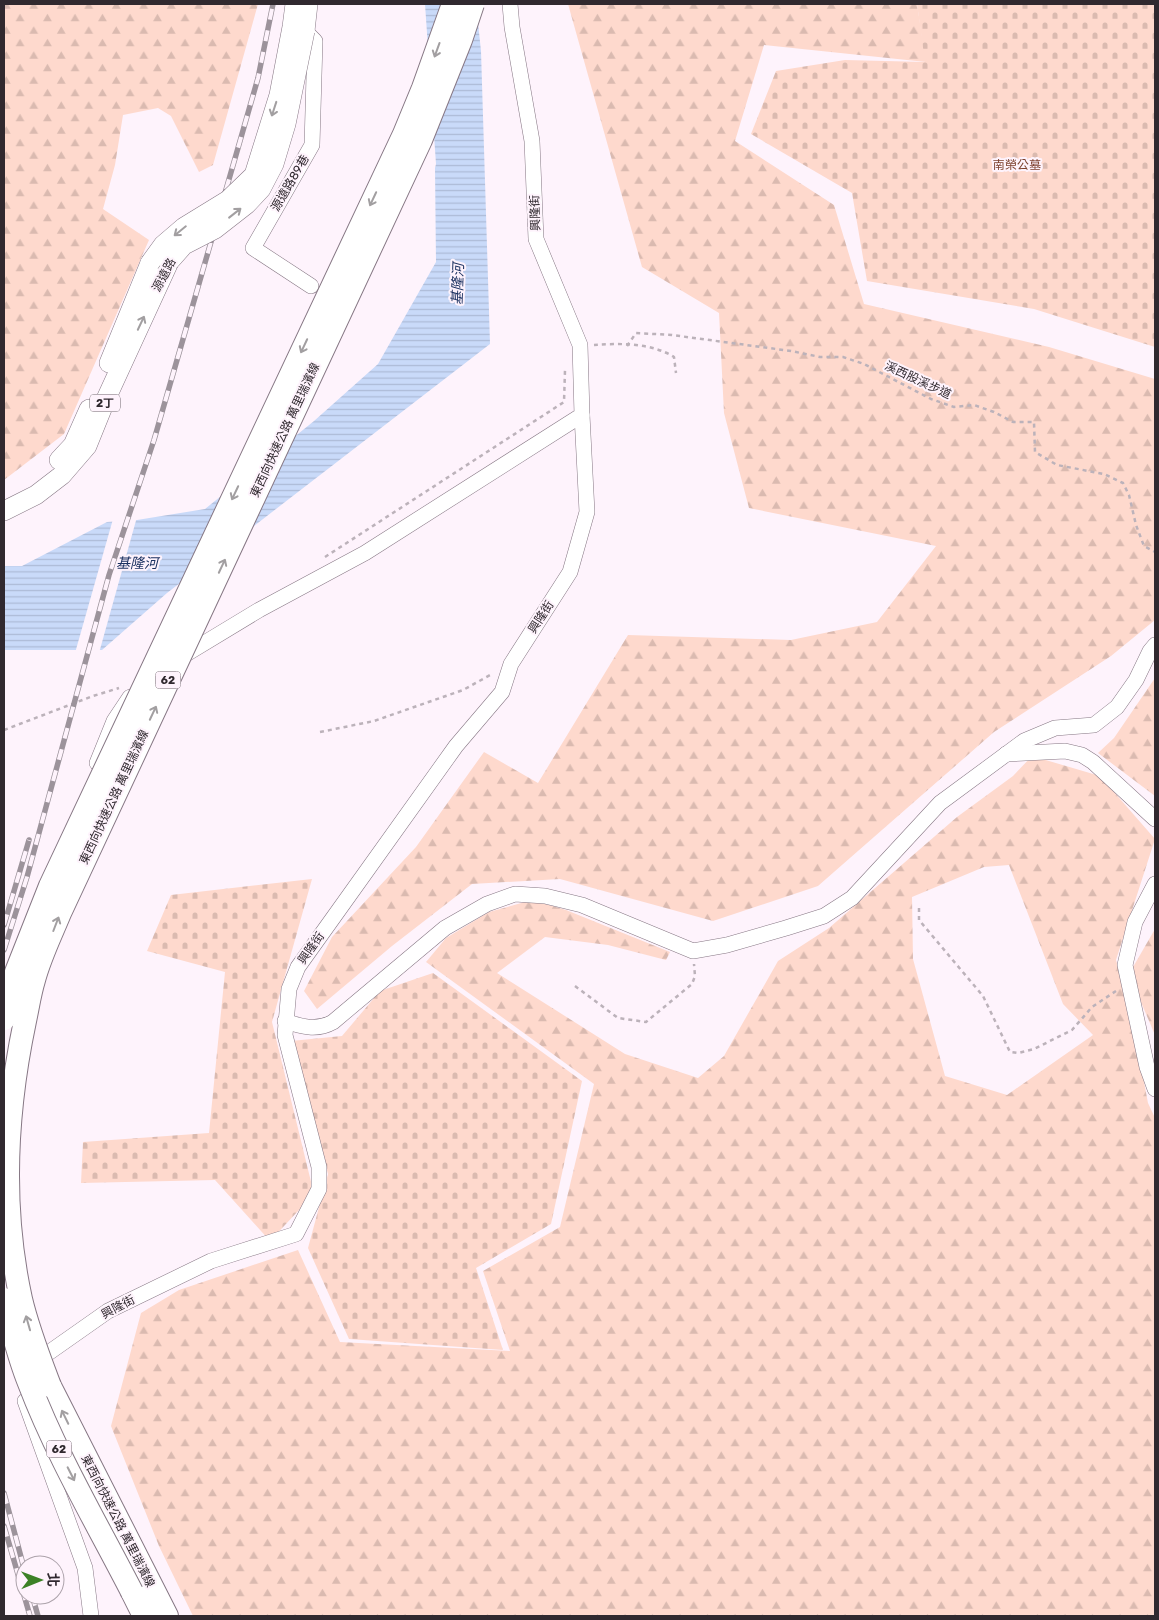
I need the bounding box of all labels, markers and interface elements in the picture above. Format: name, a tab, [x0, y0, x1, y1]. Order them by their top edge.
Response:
one-way arrow	[432, 42, 441, 57]
one-way arrow	[269, 100, 279, 116]
street label: 源遠路89巷	[268, 152, 312, 214]
park label: 南榮公墓	[993, 158, 1041, 172]
one-way arrow	[368, 191, 378, 206]
street label: 興隆街	[527, 195, 543, 231]
one-way arrow	[228, 207, 241, 218]
one-way arrow	[174, 225, 187, 236]
street label: 源遠路	[149, 256, 179, 294]
water label: 基隆河	[449, 260, 467, 305]
one-way arrow	[136, 316, 146, 331]
one-way arrow	[299, 338, 308, 353]
street label: 溪西股溪步道	[882, 358, 954, 402]
street label: 東西向快速公路 萬里瑞濱線	[248, 360, 322, 500]
road number: 2丁	[90, 394, 120, 412]
one-way arrow	[230, 485, 239, 500]
water label: 基隆河	[116, 555, 161, 572]
one-way arrow	[218, 559, 227, 574]
street label: 興隆街	[525, 598, 557, 636]
road number: 62	[156, 672, 180, 688]
one-way arrow	[149, 706, 159, 721]
street label: 東西向快速公路 萬里瑞濱線	[77, 727, 151, 867]
one-way arrow	[51, 917, 61, 932]
street label: 興隆街	[295, 929, 327, 967]
street label: 興隆街	[99, 1292, 137, 1322]
one-way arrow	[23, 1316, 33, 1332]
one-way arrow	[60, 1410, 69, 1425]
road number: 62	[46, 1440, 72, 1458]
street label: 東西向快速公路 萬里瑞濱線	[78, 1452, 158, 1590]
one-way arrow	[66, 1467, 76, 1482]
north arrow	[15, 1555, 65, 1605]
text: 北	[44, 1573, 61, 1587]

